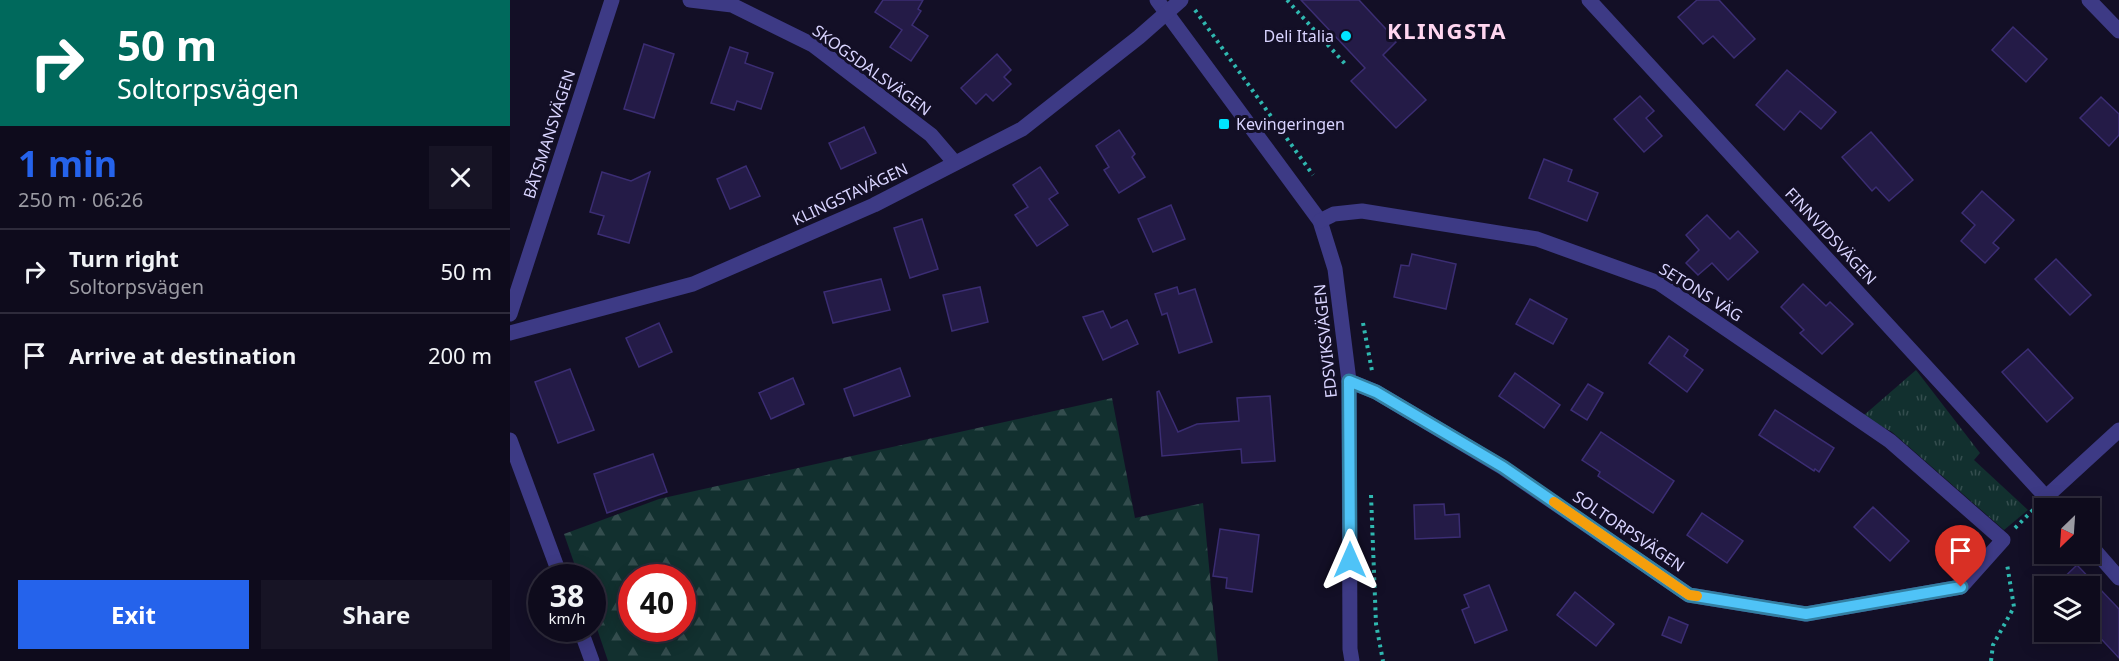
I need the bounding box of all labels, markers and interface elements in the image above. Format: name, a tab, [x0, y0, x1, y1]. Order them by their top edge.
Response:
district label: KLINGSTA	[1387, 15, 1507, 45]
text: 50 m	[117, 16, 217, 73]
street label: SKOGSDALSVÄGEN	[808, 19, 936, 121]
icon: right	[18, 24, 96, 102]
place label: Deli Italia	[1263, 25, 1334, 47]
marker: Deli Italia	[1339, 29, 1353, 43]
street label: BÅTSMANSVÄGEN	[518, 67, 580, 201]
text: Soltorpsvägen	[117, 70, 299, 107]
place label: Kevingeringen	[1236, 113, 1345, 135]
marker: Kevingeringen	[1217, 117, 1231, 131]
text: 1 min	[18, 139, 117, 188]
button: close	[429, 146, 492, 209]
street label: KLINGSTAVÄGEN	[789, 158, 911, 230]
street label: FINNVIDSVÄGEN	[1780, 183, 1882, 289]
text: 250 m · 06:26	[18, 186, 143, 213]
text: Turn right	[69, 243, 179, 273]
icon: right	[18, 255, 51, 288]
text: 50 m	[441, 256, 492, 286]
street label: SETONS VÄG	[1655, 258, 1747, 326]
text: Soltorpsvägen	[69, 273, 204, 300]
street label: EDSVIKSVÄGEN	[1308, 283, 1342, 399]
icon: arrive	[18, 339, 51, 372]
text: Arrive at destination	[69, 340, 296, 370]
text: 200 m	[428, 340, 492, 370]
street label: SOLTORPSVÄGEN	[1569, 485, 1689, 577]
north arrow	[2034, 498, 2100, 564]
map controls	[2034, 498, 2100, 642]
pin	[1935, 525, 1986, 587]
position arrow	[1318, 528, 1382, 592]
icon: arrive	[1944, 534, 1977, 567]
speed limit sign: 40	[618, 564, 696, 642]
text: 38	[550, 575, 584, 616]
button: layers	[2034, 576, 2100, 642]
button: Exit	[18, 580, 249, 649]
button: Share	[261, 580, 492, 649]
text: km/h	[549, 608, 585, 628]

